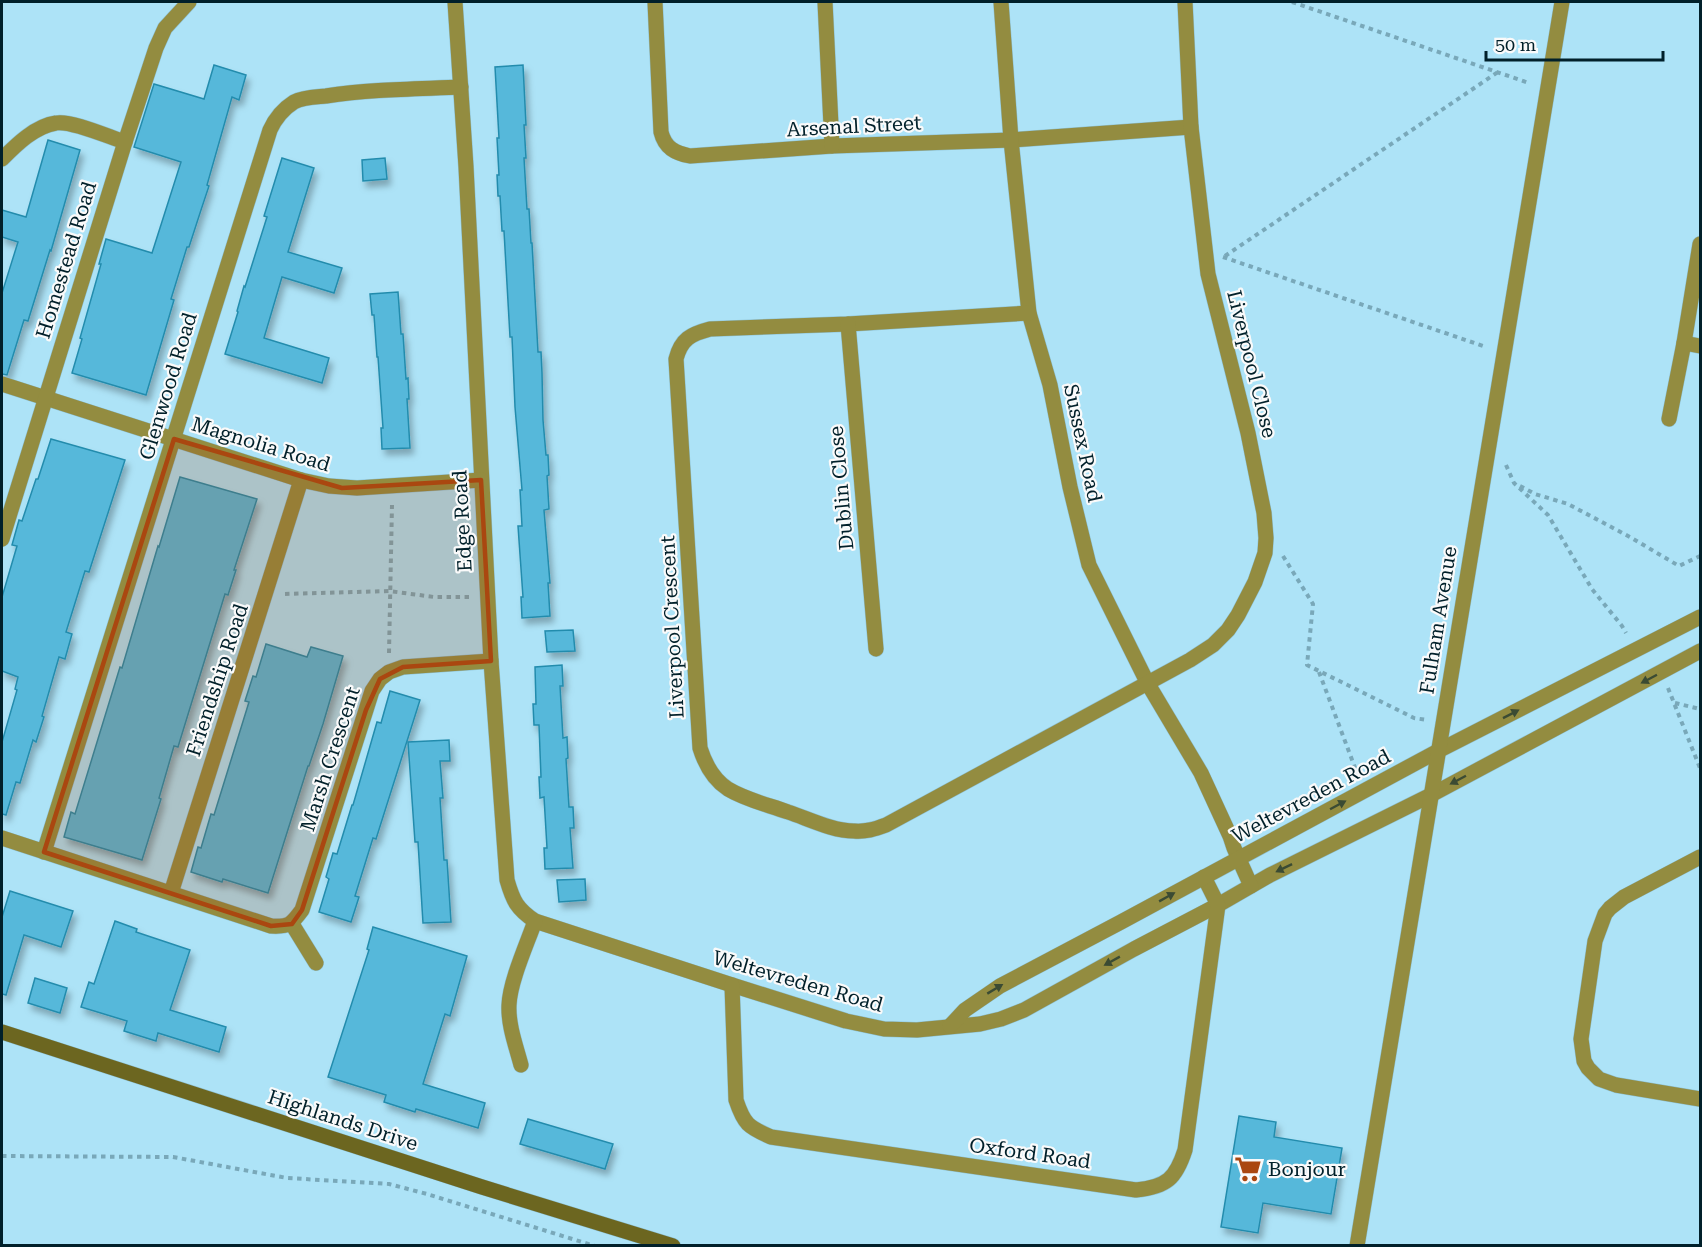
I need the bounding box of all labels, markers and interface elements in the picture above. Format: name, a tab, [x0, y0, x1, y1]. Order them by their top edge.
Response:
scale bar	[1486, 24, 1663, 62]
text: 50 m	[1495, 34, 1536, 55]
street label: Arsenal Street	[786, 110, 923, 142]
street label: Homestead Road	[31, 178, 101, 342]
street label: Liverpool Close	[1222, 288, 1282, 440]
street label: Glenwood Road	[134, 309, 202, 463]
street label: Sussex Road	[1059, 382, 1107, 504]
street label: Magnolia Road	[189, 411, 333, 477]
street label: Dublin Close	[824, 425, 858, 551]
street label: Edge Road	[447, 469, 477, 572]
street label: Liverpool Crescent	[655, 534, 689, 719]
street label: Fulham Avenue	[1414, 544, 1462, 696]
street label: Friendship Road	[181, 600, 253, 759]
one-way arrow	[1640, 674, 1657, 684]
street label: Marsh Crescent	[295, 683, 365, 834]
one-way arrow	[1502, 709, 1519, 719]
street label: Weltevreden Road	[1228, 744, 1395, 848]
one-way arrow	[1449, 775, 1466, 785]
one-way arrow	[1330, 800, 1347, 810]
one-way arrow	[1275, 863, 1292, 872]
one-way arrow	[1158, 892, 1175, 902]
street label: Weltevreden Road	[710, 945, 886, 1017]
one-way arrow	[1104, 955, 1121, 965]
one-way arrow	[987, 984, 1003, 995]
street label: Highlands Drive	[265, 1084, 421, 1156]
street label: Oxford Road	[968, 1133, 1092, 1173]
supermarket icon: Bonjour	[1233, 1154, 1263, 1184]
place label: Bonjour	[1268, 1157, 1346, 1181]

